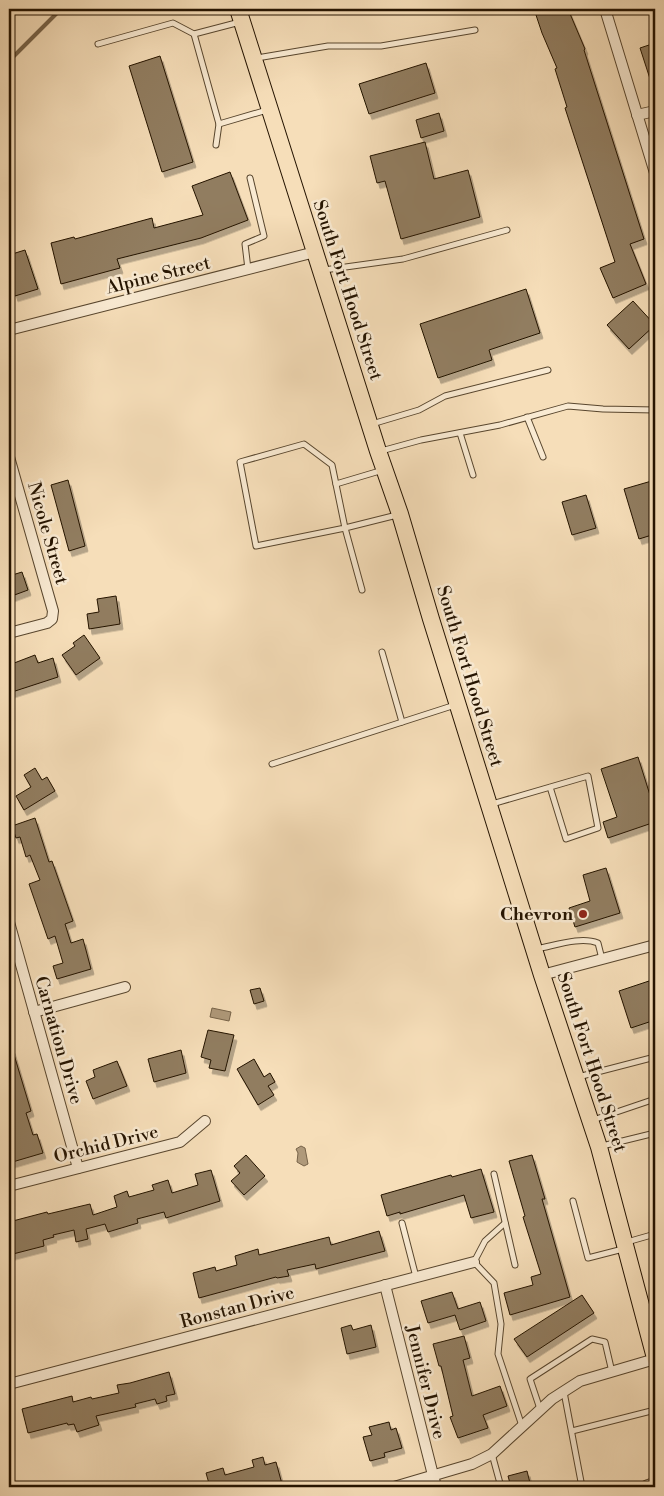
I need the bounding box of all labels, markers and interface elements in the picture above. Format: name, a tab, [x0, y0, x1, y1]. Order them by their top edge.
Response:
street label: South Fort Hood Street	[308, 197, 388, 384]
street label: Alpine Street	[103, 251, 213, 300]
street label: Nicole Street	[22, 479, 73, 588]
street label: South Fort Hood Street	[431, 583, 508, 770]
place label: Chevron	[500, 903, 573, 926]
marker: Chevron	[577, 908, 589, 920]
street label: South Fort Hood Street	[552, 969, 632, 1156]
street label: Carnation Drive	[29, 973, 88, 1107]
street label: Orchid Drive	[51, 1120, 161, 1169]
street label: Ronstan Drive	[178, 1281, 297, 1334]
street label: Jennifer Drive	[400, 1322, 451, 1442]

